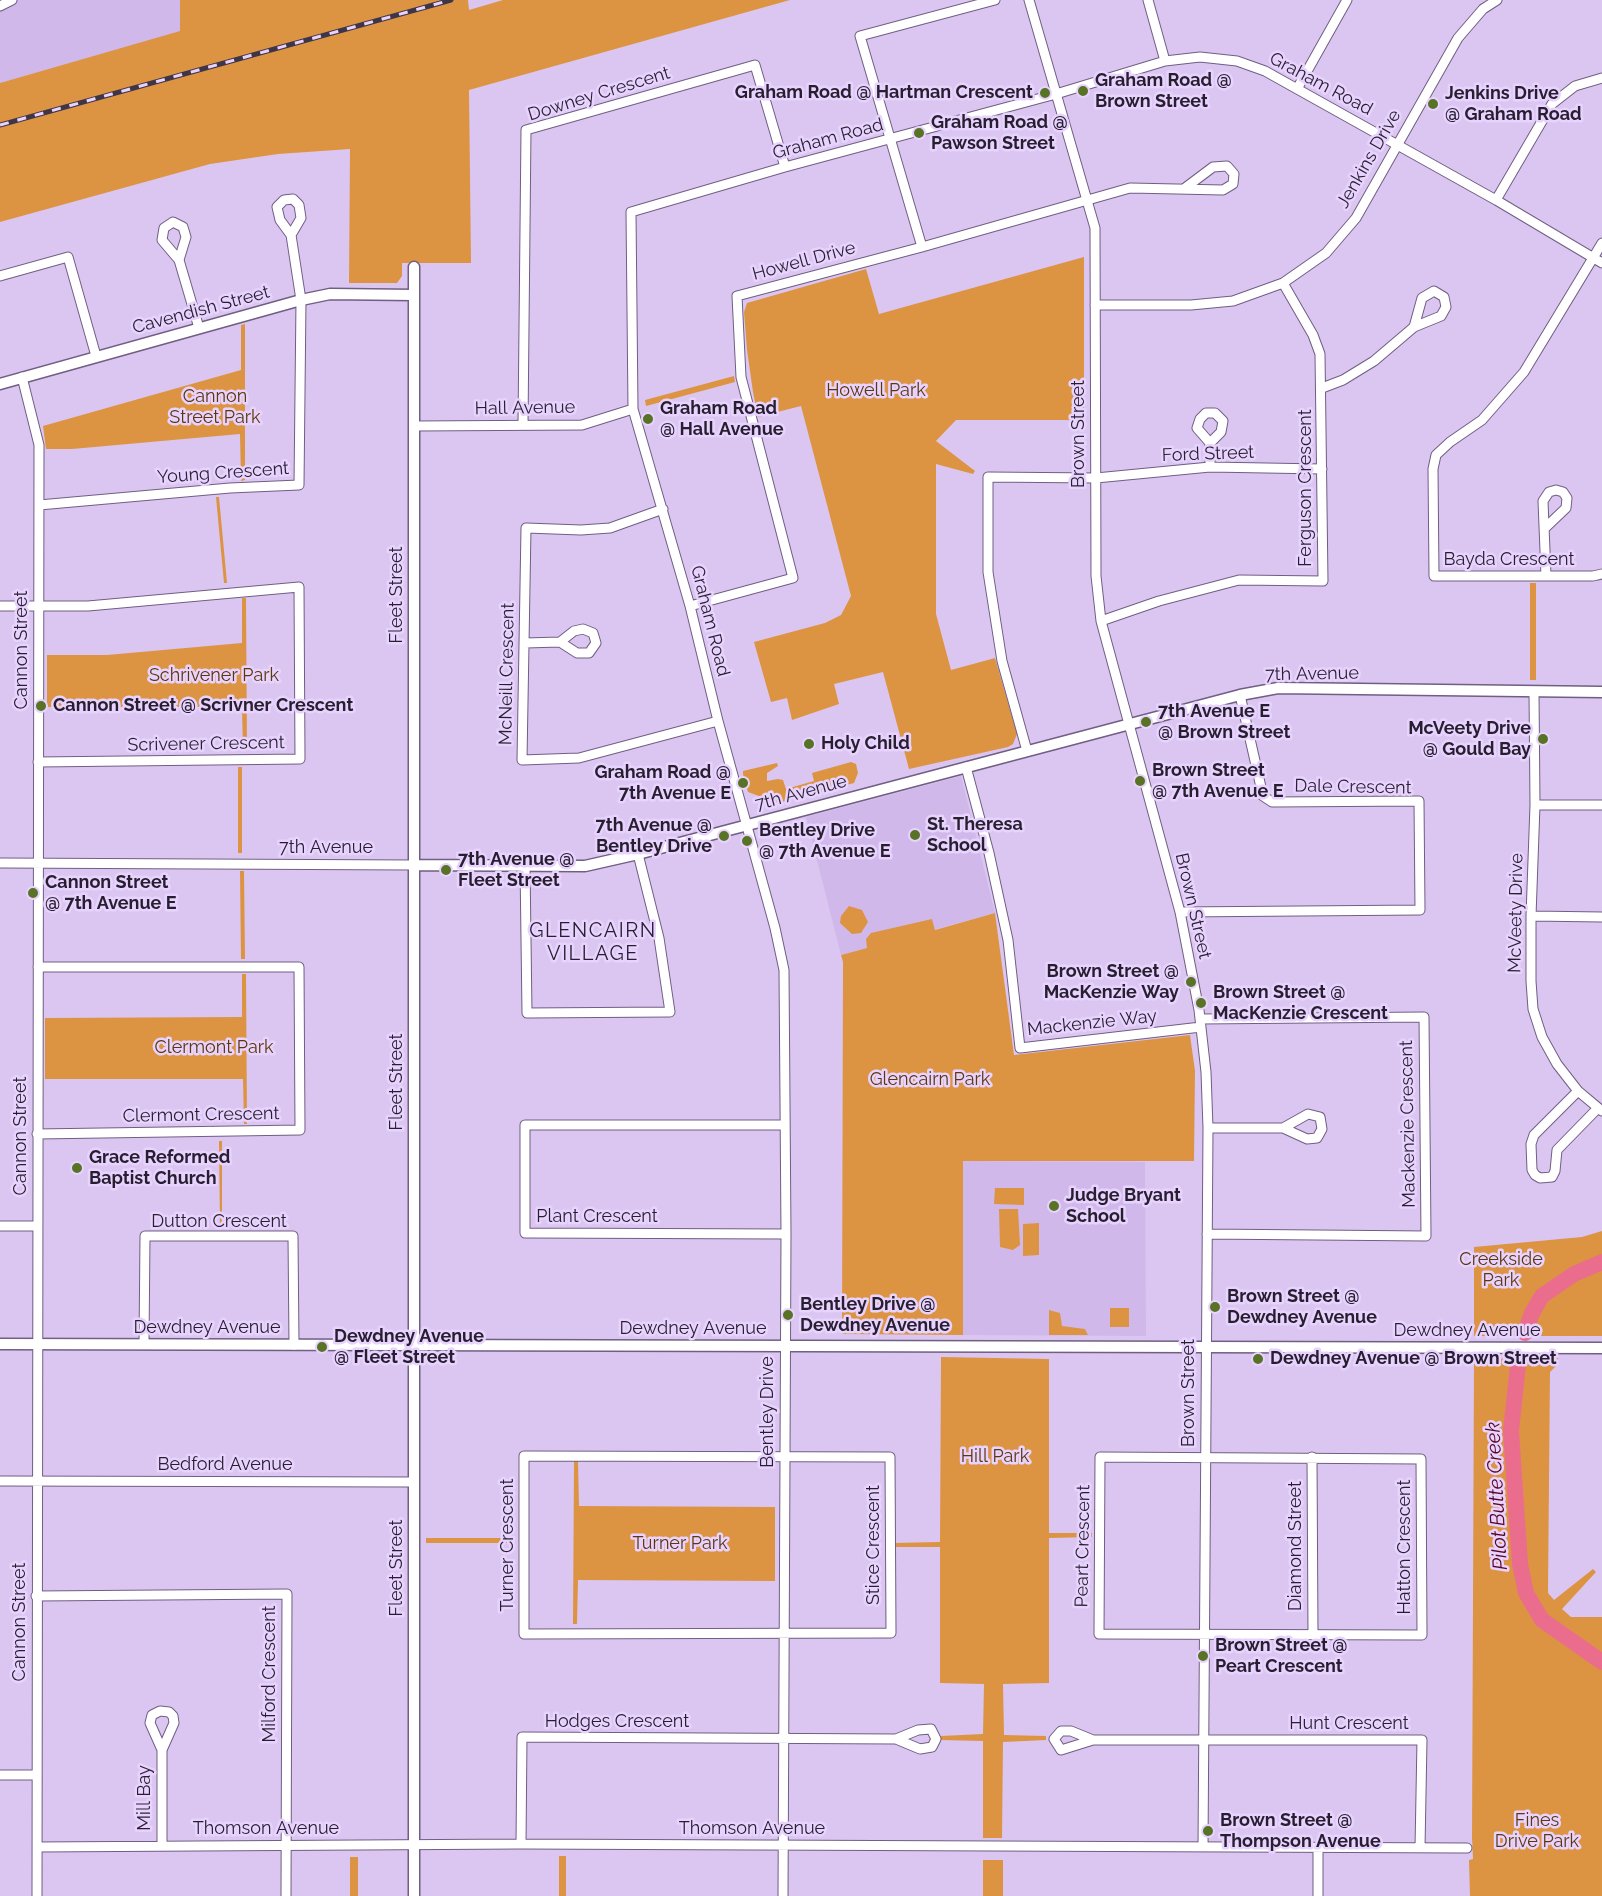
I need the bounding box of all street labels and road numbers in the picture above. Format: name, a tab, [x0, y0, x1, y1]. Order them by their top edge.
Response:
street label: Graham Road	[1266, 48, 1376, 120]
street label: Downey Crescent	[525, 62, 673, 126]
street label: Jenkins Drive	[1332, 106, 1406, 212]
street label: Graham Road	[770, 114, 886, 164]
street label: Howell Drive	[750, 237, 858, 285]
street label: Cavendish Street	[130, 281, 272, 339]
street label: Brown Street	[1068, 380, 1090, 488]
street label: Hall Avenue	[475, 396, 575, 420]
street label: Ferguson Crescent	[1295, 409, 1317, 567]
street label: Ford Street	[1161, 442, 1255, 466]
street label: Young Crescent	[156, 458, 290, 488]
street label: Fleet Street	[386, 546, 408, 644]
street label: Bayda Crescent	[1444, 549, 1574, 571]
street label: Graham Road	[686, 563, 734, 679]
street label: Cannon Street	[11, 591, 33, 709]
street label: McNeill Crescent	[495, 603, 519, 745]
street label: 7th Avenue	[1265, 662, 1359, 686]
street label: Scrivener Crescent	[127, 732, 285, 756]
street label: 7th Avenue	[753, 770, 849, 816]
street label: Dale Crescent	[1294, 775, 1412, 799]
street label: 7th Avenue	[279, 837, 373, 859]
street label: Brown Street	[1170, 851, 1216, 961]
street label: McVeety Drive	[1504, 853, 1528, 973]
street label: Mackenzie Way	[1026, 1005, 1158, 1041]
street label: Fleet Street	[386, 1033, 408, 1131]
street label: Mackenzie Crescent	[1396, 1040, 1420, 1208]
street label: Cannon Street	[10, 1077, 32, 1195]
street label: Clermont Crescent	[122, 1103, 280, 1127]
street label: Plant Crescent	[536, 1206, 658, 1228]
street label: Dutton Crescent	[151, 1211, 287, 1233]
street label: Dewdney Avenue	[133, 1317, 281, 1339]
street label: Dewdney Avenue	[619, 1318, 767, 1340]
street label: Dewdney Avenue	[1393, 1320, 1541, 1342]
street label: Brown Street	[1178, 1339, 1200, 1447]
street label: Bentley Drive	[757, 1356, 779, 1468]
street label: Bedford Avenue	[157, 1454, 293, 1476]
street label: Turner Crescent	[497, 1479, 519, 1611]
street label: Hatton Crescent	[1394, 1479, 1416, 1615]
street label: Diamond Street	[1285, 1481, 1307, 1611]
street label: Peart Crescent	[1071, 1484, 1095, 1608]
street label: Stice Crescent	[863, 1485, 885, 1605]
street label: Fleet Street	[386, 1519, 408, 1617]
street label: Cannon Street	[9, 1563, 31, 1681]
street label: Milford Crescent	[259, 1605, 281, 1743]
street label: Hodges Crescent	[545, 1711, 689, 1733]
street label: Hunt Crescent	[1289, 1713, 1409, 1735]
street label: Mill Bay	[134, 1765, 156, 1831]
street label: Thomson Avenue	[193, 1818, 339, 1840]
street label: Thomson Avenue	[679, 1818, 825, 1840]

